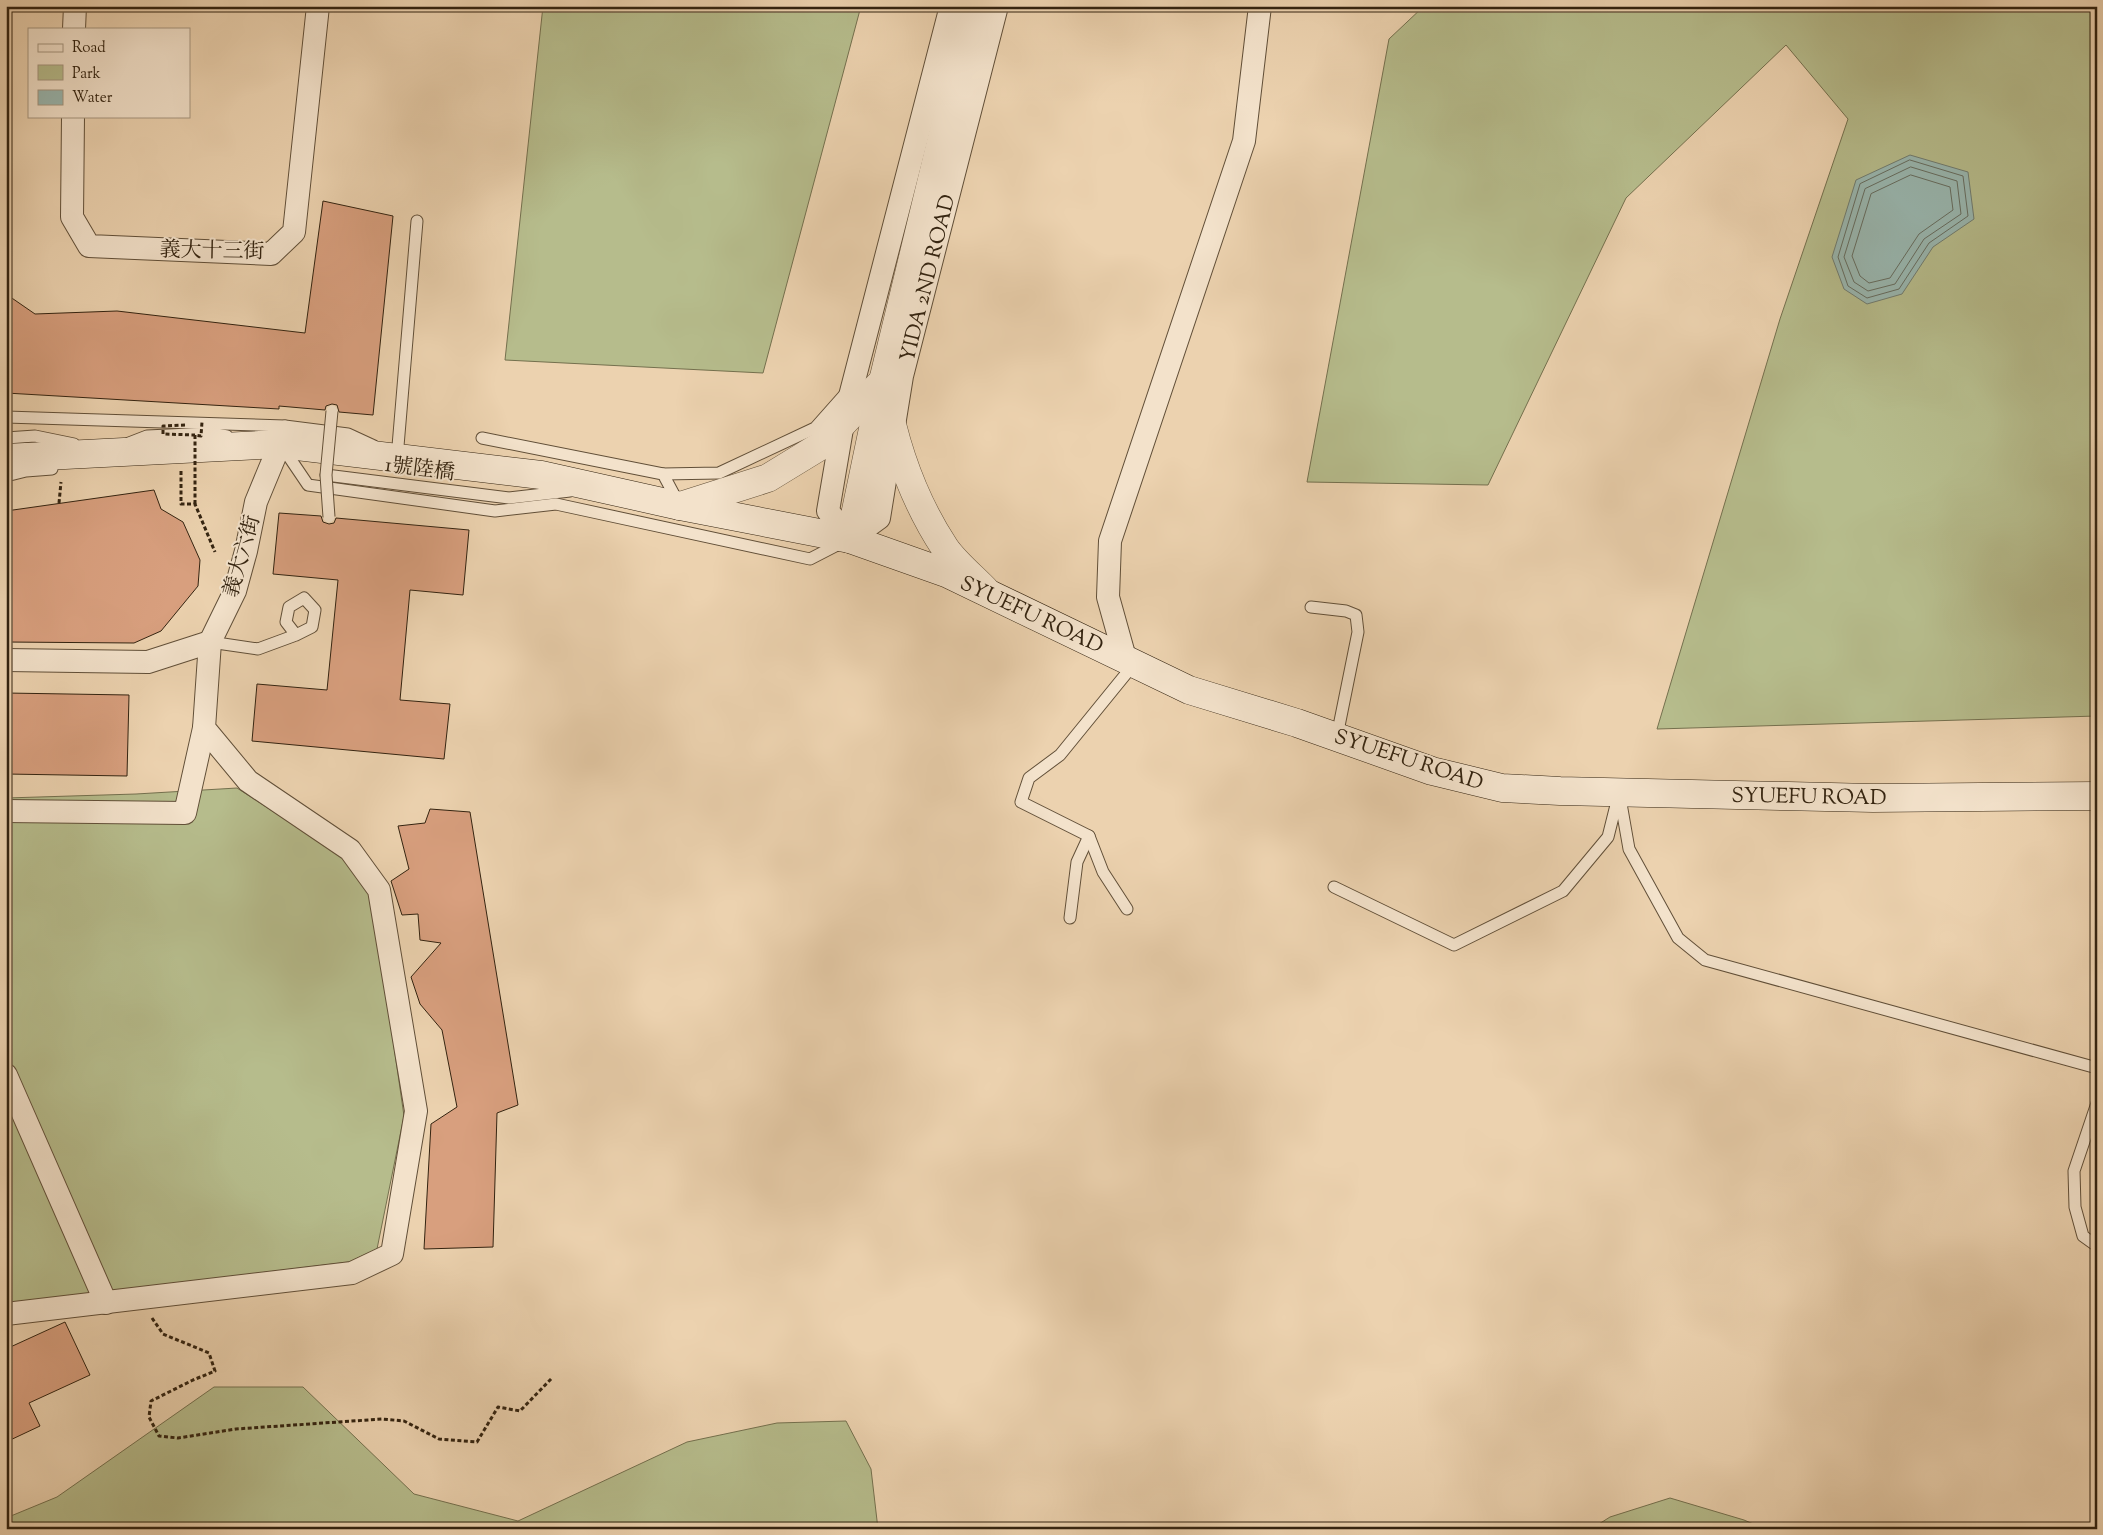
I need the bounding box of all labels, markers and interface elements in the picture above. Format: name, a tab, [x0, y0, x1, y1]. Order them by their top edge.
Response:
legend	[28, 28, 190, 118]
text: Road	[72, 38, 106, 59]
text: Park	[72, 64, 101, 85]
text: Water	[72, 88, 113, 109]
street label: YIDA 2ND ROAD	[894, 192, 964, 365]
street label: 義大十三街	[159, 236, 265, 268]
street label: 1號陸橋	[383, 451, 456, 489]
street label: 義大六街	[217, 512, 269, 601]
street label: SYUEFU ROAD	[954, 569, 1108, 662]
street label: SYUEFU ROAD	[1330, 723, 1487, 799]
street label: SYUEFU ROAD	[1731, 782, 1887, 814]

